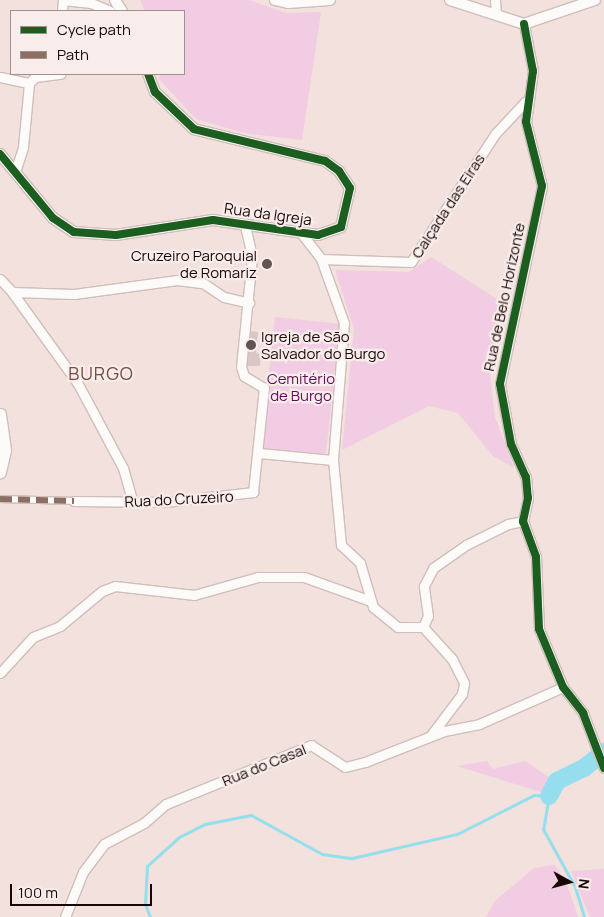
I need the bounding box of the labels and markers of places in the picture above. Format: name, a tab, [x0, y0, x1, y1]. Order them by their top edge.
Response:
place label: Cruzeiro Paroquial de Romariz	[131, 246, 257, 281]
marker: Cruzeiro Paroquial de Romariz	[261, 258, 273, 270]
place label: Igreja de São Salvador do Burgo	[261, 327, 385, 362]
marker: Igreja de São Salvador do Burgo	[245, 339, 257, 351]

